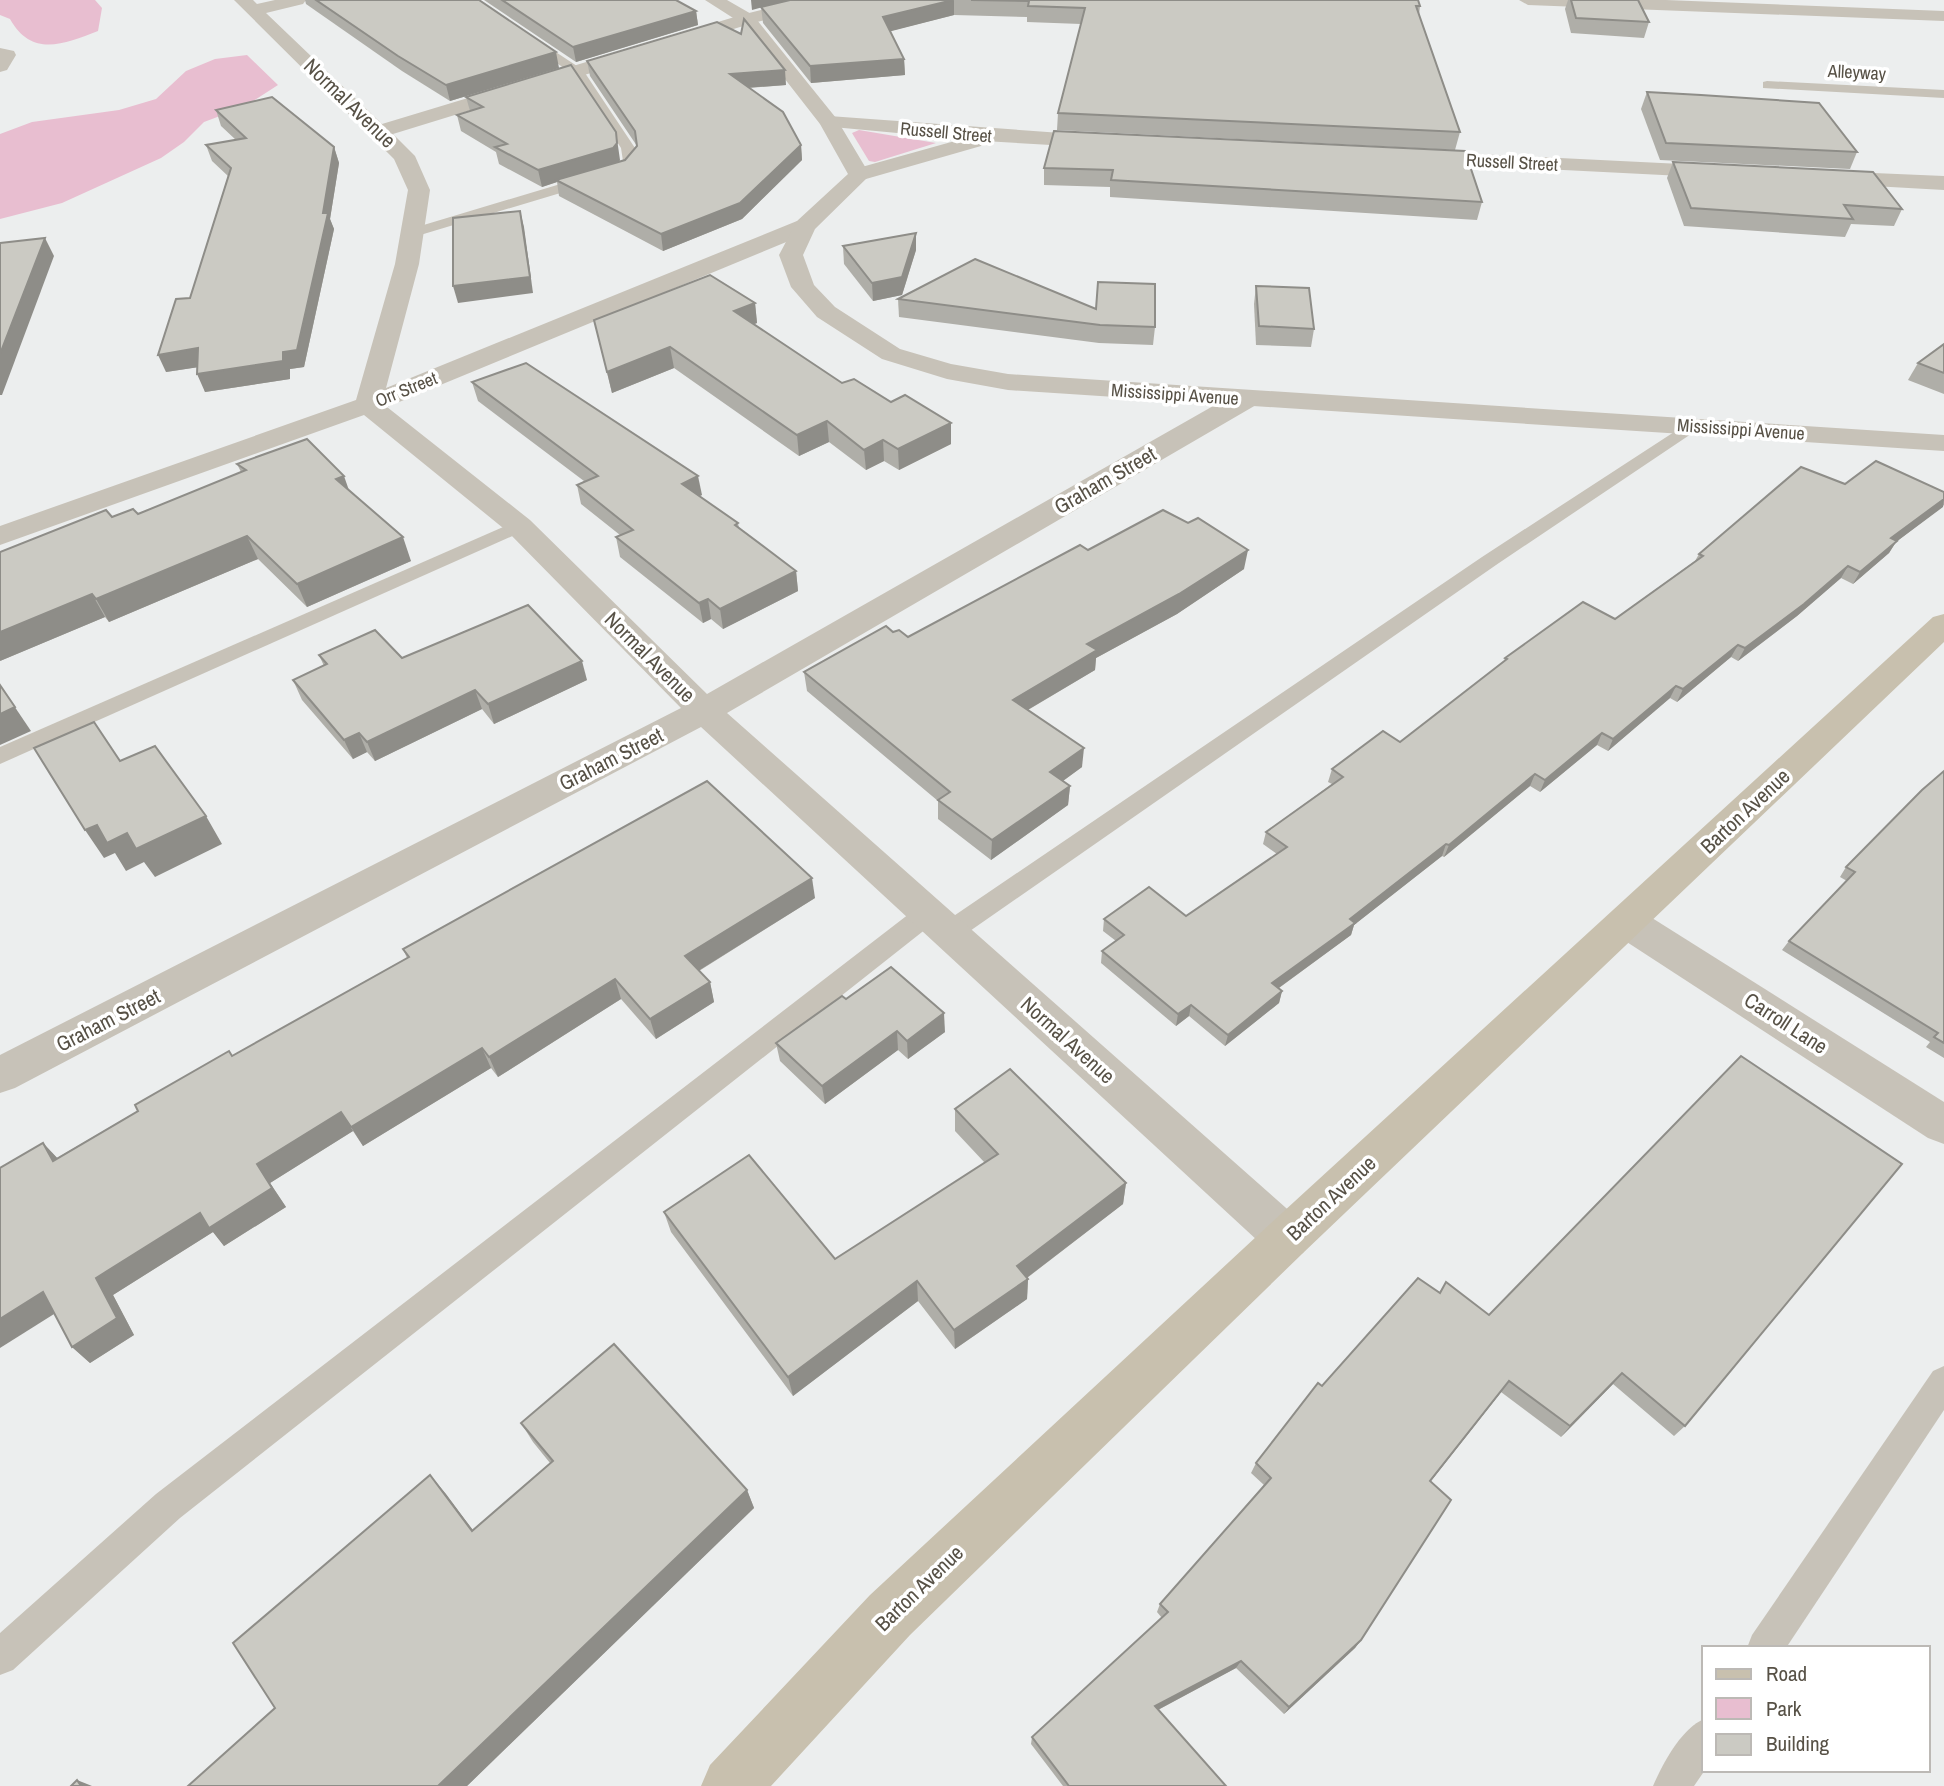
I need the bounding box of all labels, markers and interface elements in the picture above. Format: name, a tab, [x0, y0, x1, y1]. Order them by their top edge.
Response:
street label: Normal Avenue	[298, 52, 402, 154]
street label: Alleyway	[1826, 58, 1887, 86]
street label: Russell Street	[899, 116, 993, 148]
street label: Russell Street	[1465, 147, 1559, 177]
street label: Orr Street	[371, 365, 441, 413]
street label: Mississippi Avenue	[1110, 377, 1240, 411]
street label: Mississippi Avenue	[1676, 412, 1806, 446]
street label: Graham Street	[1049, 439, 1161, 521]
street label: Normal Avenue	[598, 605, 702, 709]
street label: Graham Street	[554, 720, 668, 798]
street label: Barton Avenue	[1694, 762, 1796, 860]
street label: Graham Street	[51, 981, 165, 1059]
street label: Carroll Lane	[1739, 985, 1833, 1061]
street label: Normal Avenue	[1015, 990, 1121, 1090]
street label: Barton Avenue	[1280, 1149, 1382, 1247]
street label: Barton Avenue	[868, 1538, 970, 1638]
legend	[1702, 1646, 1930, 1772]
text: Road	[1766, 1659, 1807, 1688]
text: Park	[1766, 1694, 1802, 1723]
text: Building	[1766, 1729, 1830, 1758]

